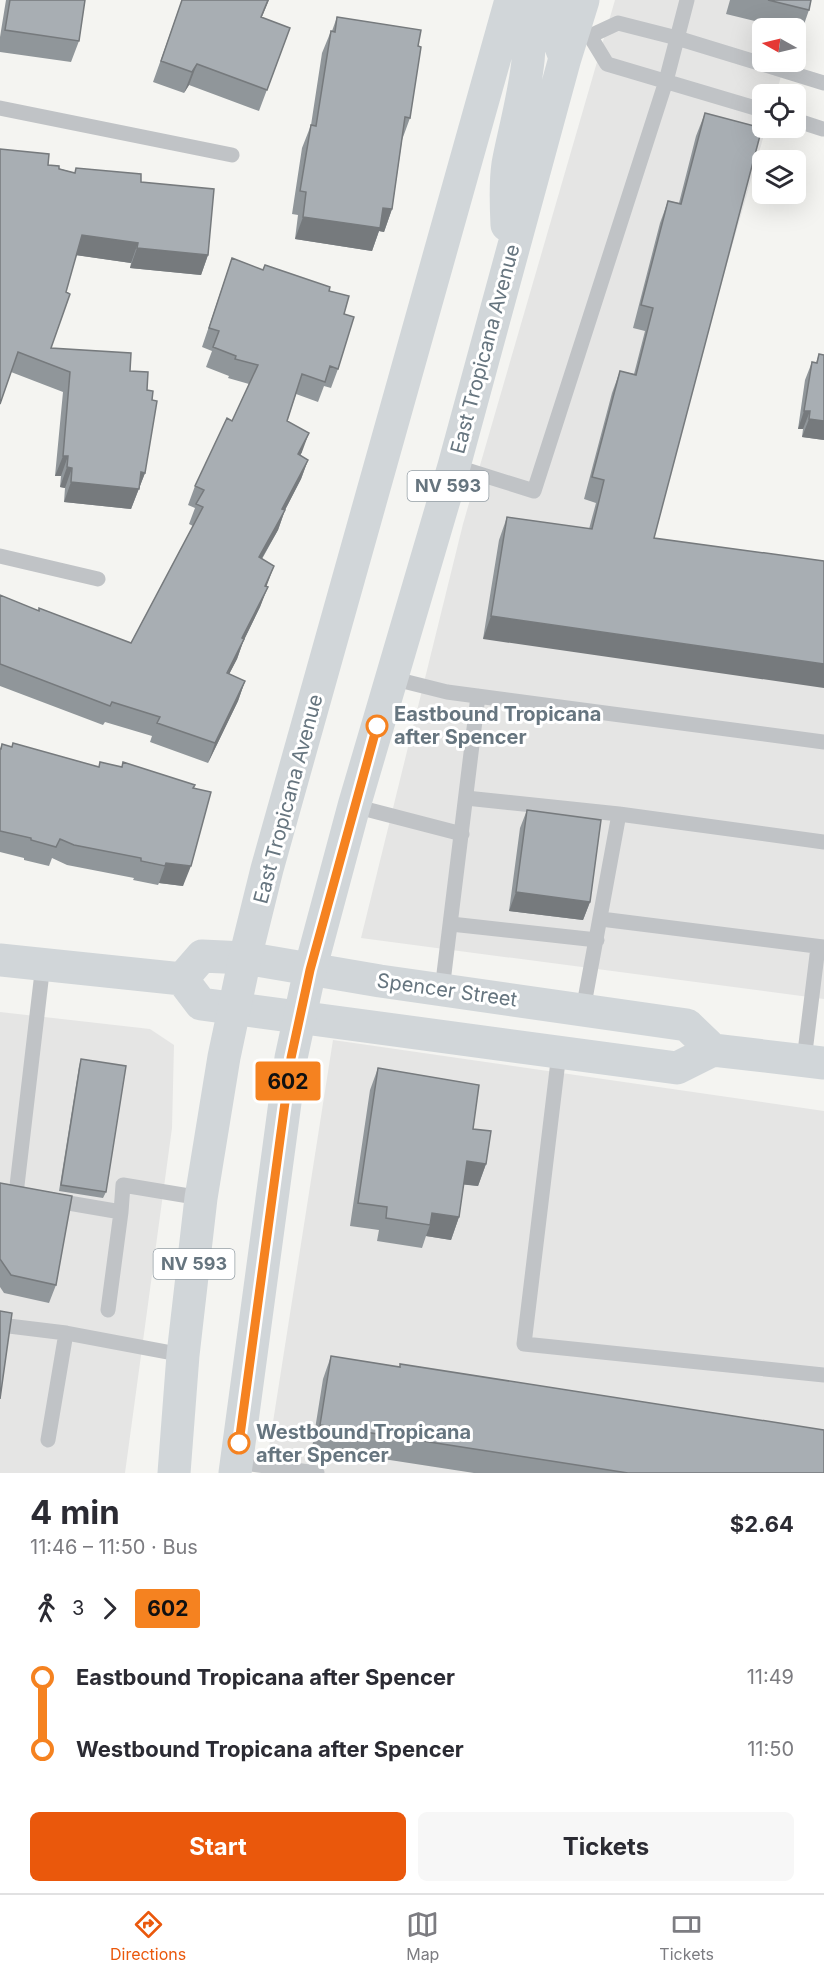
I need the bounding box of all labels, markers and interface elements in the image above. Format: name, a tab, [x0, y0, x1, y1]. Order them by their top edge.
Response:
north arrow	[752, 18, 806, 72]
map controls	[752, 18, 806, 204]
button: locate	[752, 84, 806, 138]
button: layers	[752, 150, 806, 204]
street label: East Tropicana Avenue	[445, 242, 525, 456]
road number: NV 593	[408, 471, 488, 501]
street label: East Tropicana Avenue	[248, 692, 328, 906]
place label: Eastbound Tropicana after Spencer	[394, 702, 601, 749]
marker: Eastbound Tropicana after Spencer	[366, 715, 388, 737]
street label: Spencer Street	[375, 968, 519, 1012]
line badge: 602	[254, 1062, 322, 1100]
text: 602	[267, 1069, 309, 1094]
road number: NV 593	[154, 1249, 234, 1279]
place label: Westbound Tropicana after Spencer	[256, 1420, 471, 1467]
marker: Westbound Tropicana after Spencer	[228, 1432, 250, 1454]
text: 4 min	[30, 1492, 120, 1532]
text: $2.64	[730, 1511, 794, 1537]
text: 11:46 – 11:50 · Bus	[30, 1535, 198, 1559]
icon: walk	[30, 1592, 63, 1625]
icon: forward	[93, 1592, 126, 1625]
text: 3	[72, 1596, 84, 1620]
text: 602	[147, 1596, 188, 1621]
text: Eastbound Tropicana after Spencer	[76, 1664, 455, 1690]
text: 11:49	[747, 1665, 794, 1689]
text: Westbound Tropicana after Spencer	[76, 1736, 464, 1762]
text: 11:50	[747, 1737, 794, 1761]
button: Start	[30, 1812, 406, 1881]
button: Tickets	[418, 1812, 794, 1881]
tab: Directions	[110, 1908, 186, 1964]
tab: Map	[406, 1908, 439, 1964]
tab: Tickets	[659, 1908, 714, 1964]

